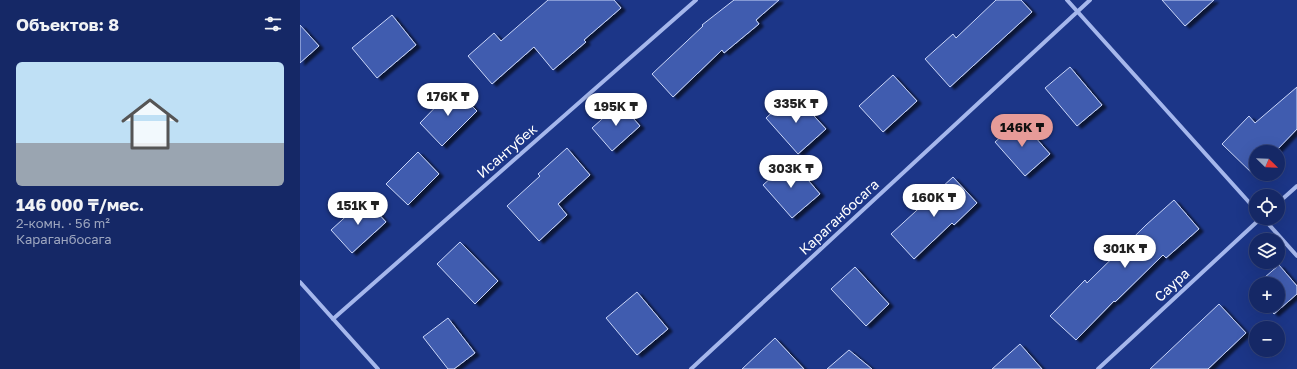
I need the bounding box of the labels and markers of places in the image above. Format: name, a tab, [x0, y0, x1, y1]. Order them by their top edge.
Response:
pin: 176K ₸	[415, 83, 481, 117]
pin: 335K ₸	[763, 90, 829, 124]
pin: 195K ₸	[583, 93, 649, 127]
pin: 146K ₸	[989, 114, 1055, 148]
pin: 303K ₸	[758, 155, 824, 189]
pin: 160K ₸	[901, 184, 967, 218]
pin: 151K ₸	[325, 192, 391, 226]
pin: 301K ₸	[1092, 235, 1158, 269]

